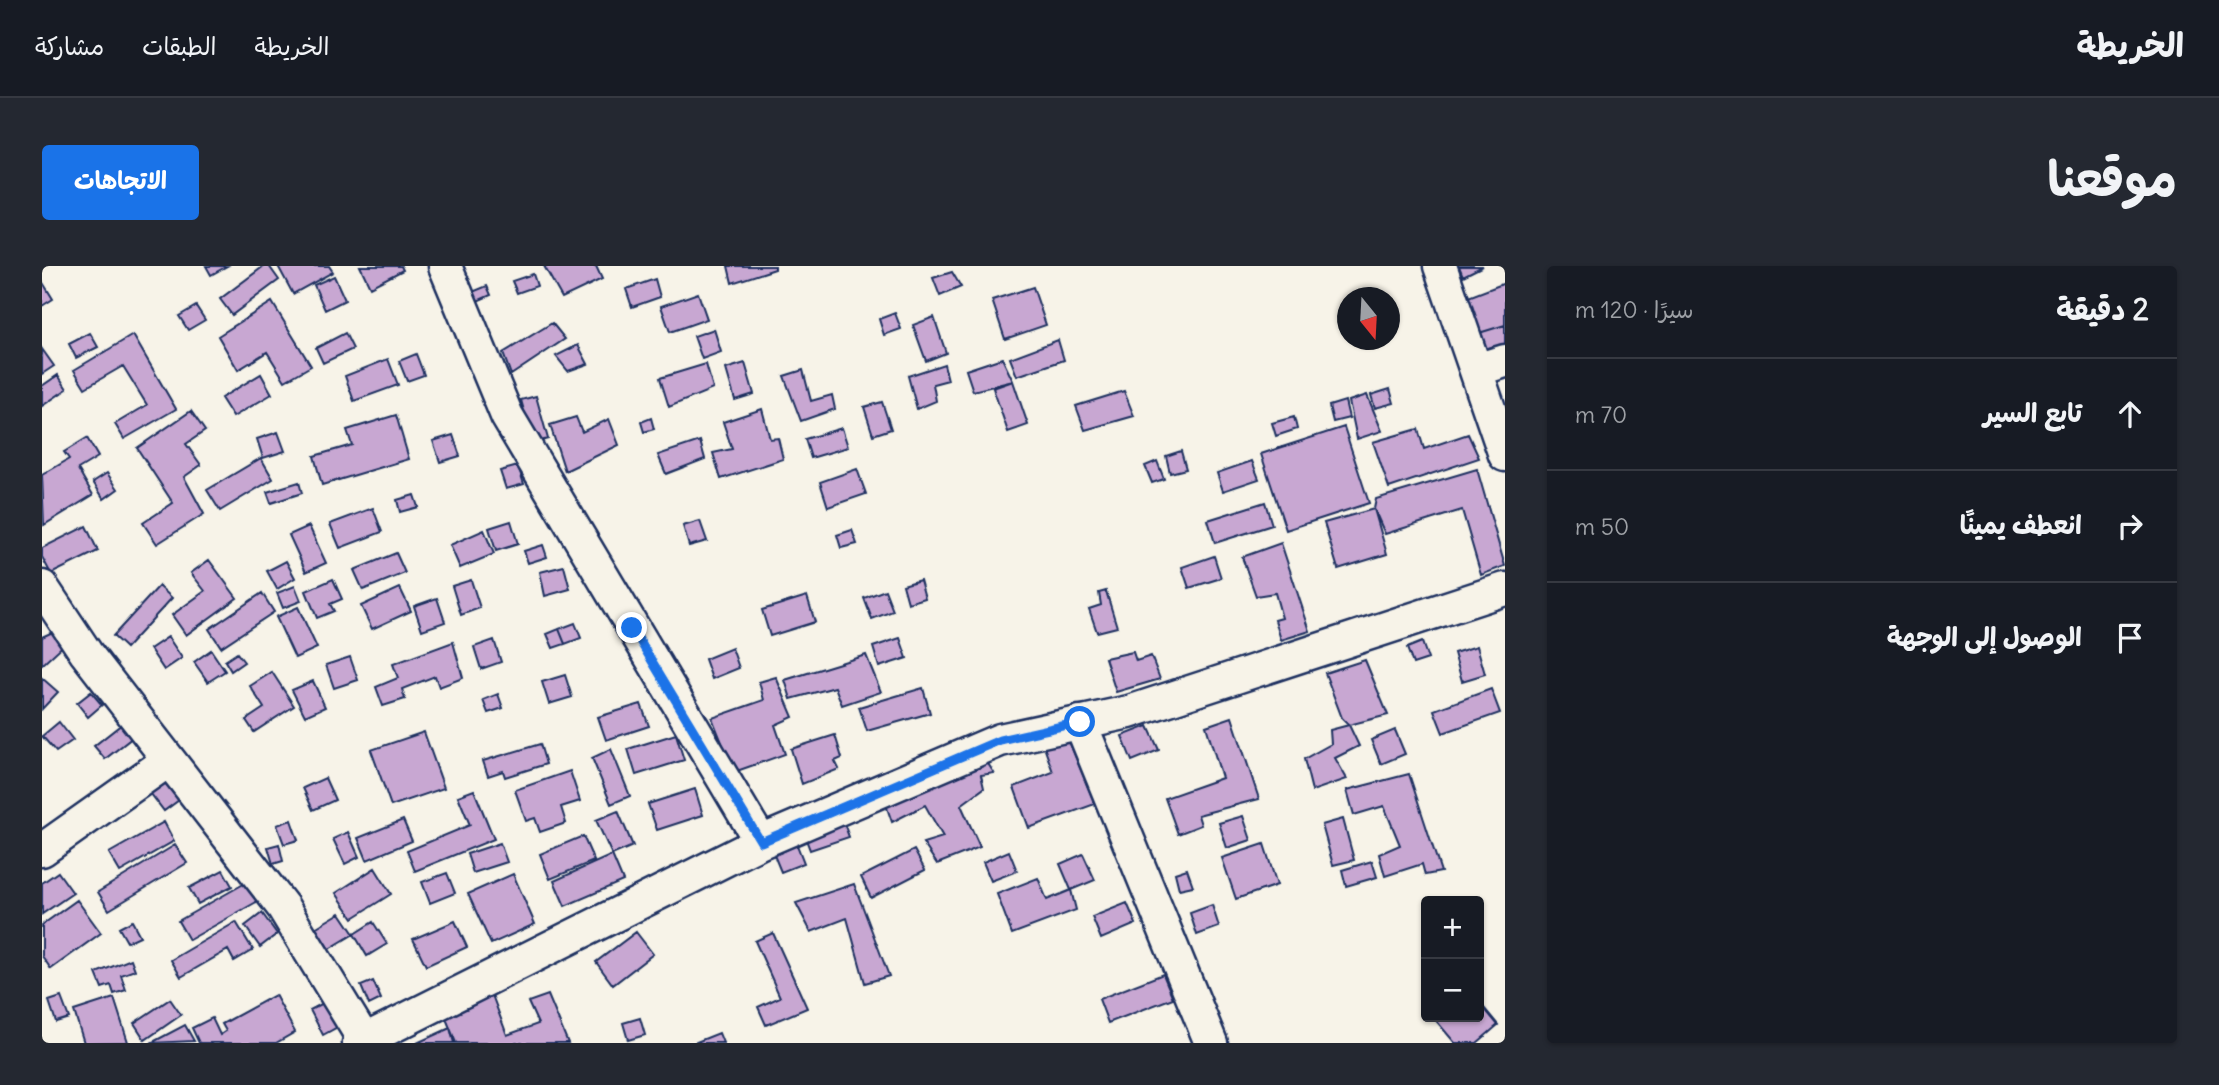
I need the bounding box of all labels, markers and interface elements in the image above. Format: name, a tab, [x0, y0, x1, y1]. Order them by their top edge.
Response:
text: الخريطة	[2077, 24, 2184, 66]
text: مشاركة	[35, 31, 104, 61]
text: الطبقات	[142, 31, 217, 61]
text: الخريطة	[255, 31, 329, 61]
button: الاتجاهات	[42, 145, 199, 220]
text: موقعنا	[2047, 148, 2177, 209]
north arrow	[1337, 287, 1400, 350]
text: 2 دقيقة	[2056, 290, 2149, 328]
text: سيرًا · 120 m	[1575, 295, 1694, 324]
icon: ahead	[2111, 395, 2149, 433]
text: تابع السير	[1983, 396, 2082, 429]
text: 70 m	[1575, 400, 1627, 429]
icon: right	[2111, 507, 2149, 545]
text: انعطف يمينًا	[1960, 508, 2082, 541]
text: 50 m	[1575, 512, 1629, 541]
route end	[616, 612, 647, 643]
icon: arrive	[2111, 619, 2149, 657]
text: الوصول إلى الوجهة	[1887, 620, 2082, 653]
route start	[1064, 706, 1095, 737]
map controls	[1421, 896, 1484, 1022]
button: +	[1421, 896, 1484, 959]
button: −	[1421, 959, 1484, 1022]

